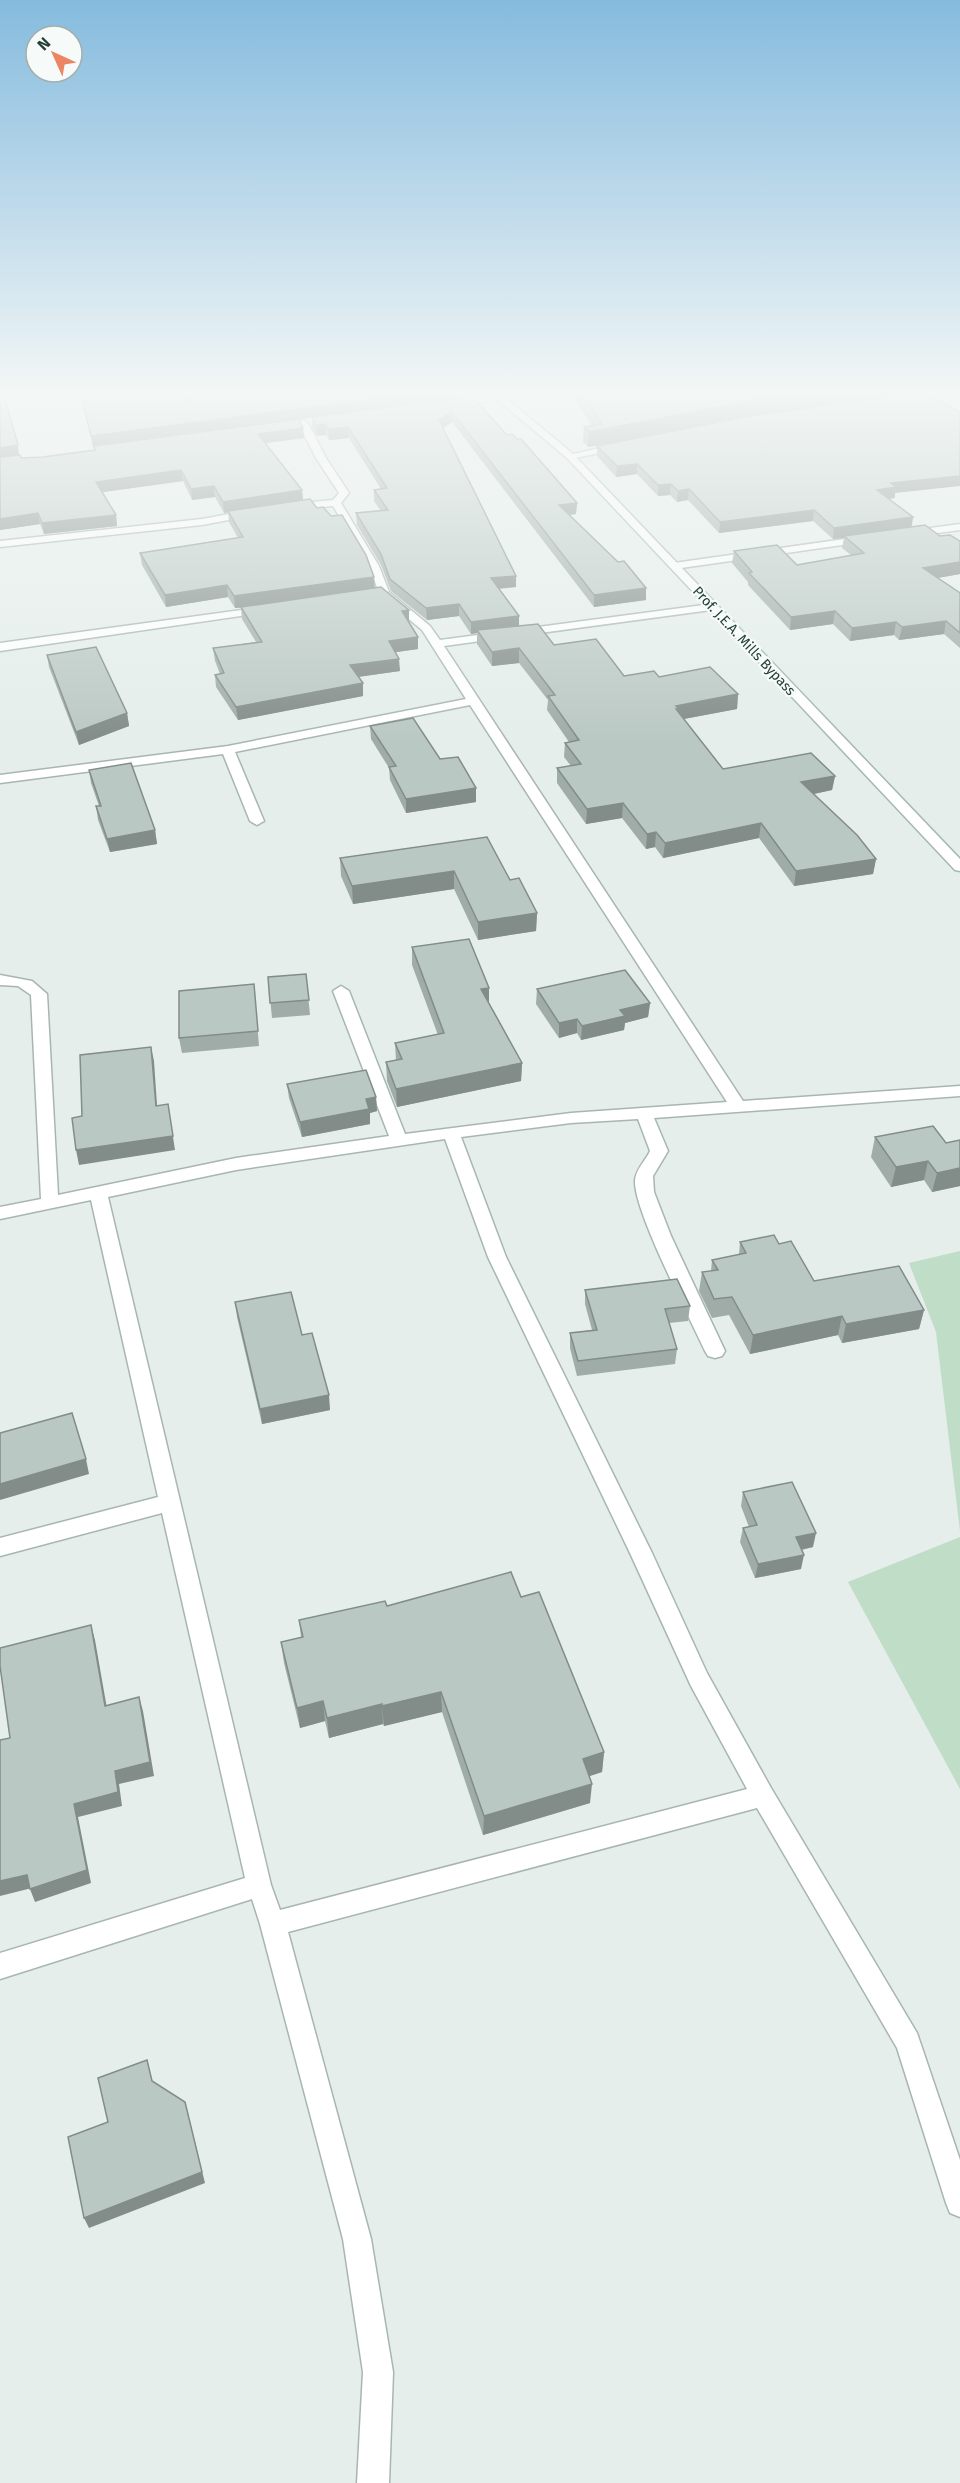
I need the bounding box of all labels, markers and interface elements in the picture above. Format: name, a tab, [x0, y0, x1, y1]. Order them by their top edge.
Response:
north arrow	[24, 24, 84, 84]
text: N	[33, 33, 54, 54]
street label: Prof. J.E.A. Mills Bypass	[689, 583, 799, 699]

